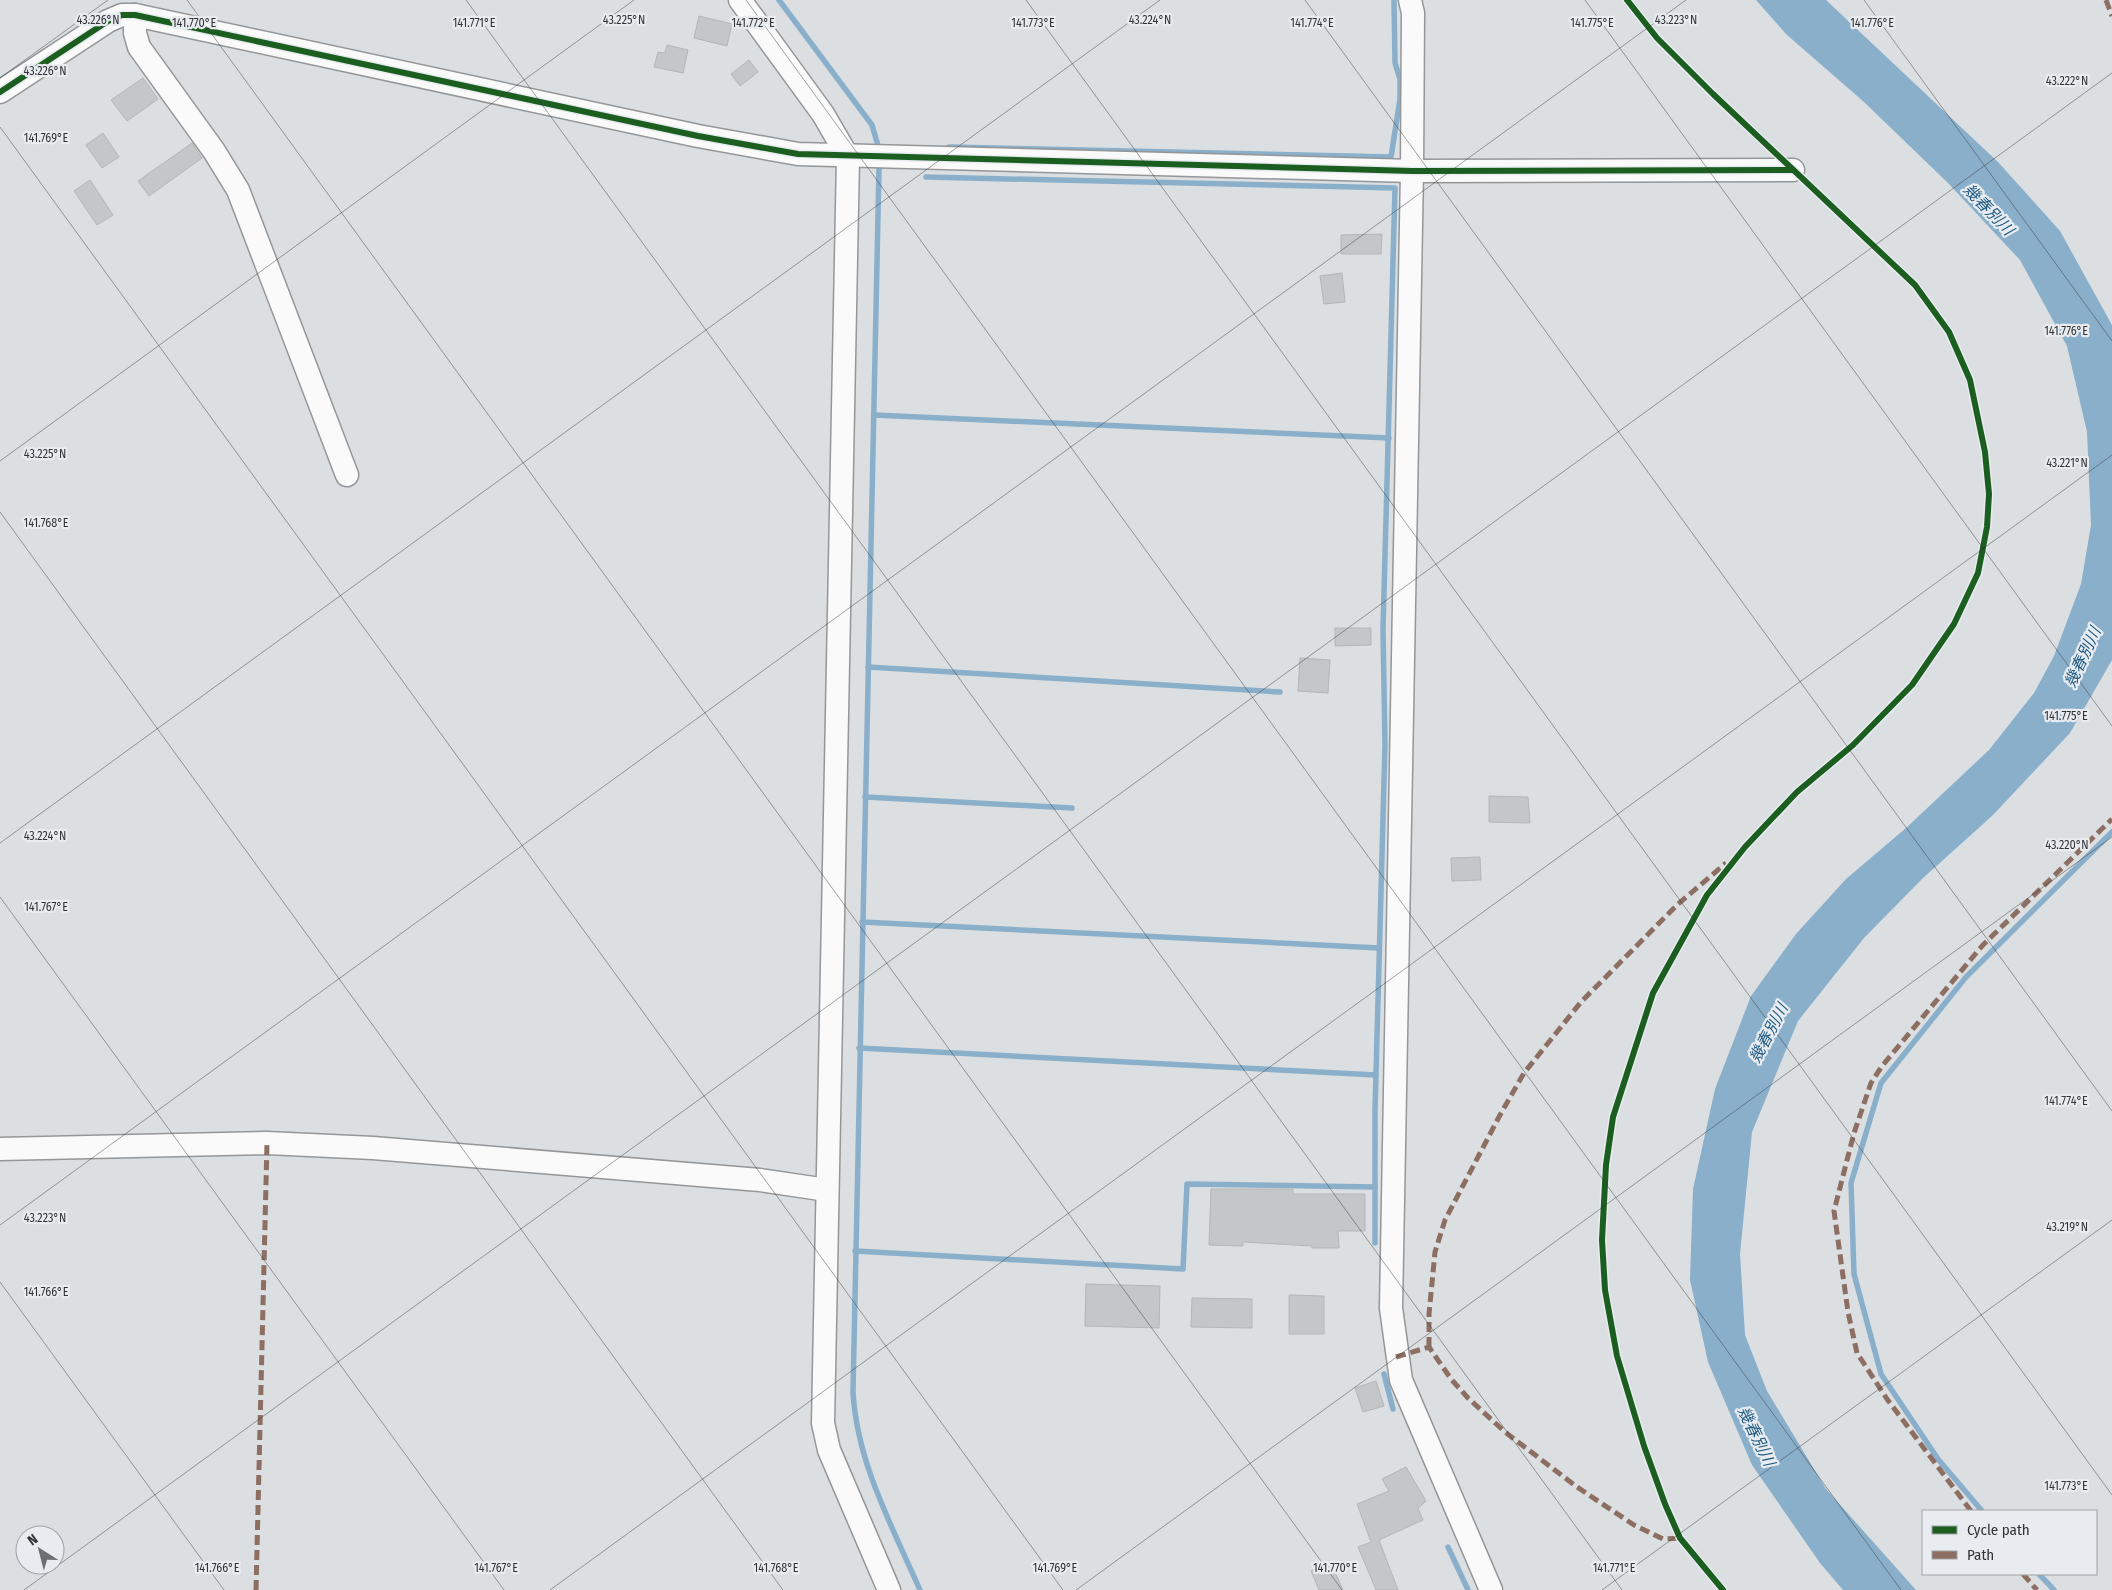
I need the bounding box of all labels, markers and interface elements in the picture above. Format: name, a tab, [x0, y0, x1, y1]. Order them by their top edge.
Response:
text: 43.226°N	[77, 13, 119, 27]
text: 43.225°N	[603, 13, 645, 27]
text: 43.224°N	[1129, 13, 1171, 27]
text: 43.223°N	[1655, 13, 1697, 27]
text: 141.770°E	[172, 16, 216, 30]
text: 141.771°E	[453, 16, 496, 30]
text: 141.772°E	[731, 16, 775, 30]
text: 141.773°E	[1011, 16, 1055, 30]
text: 141.774°E	[1290, 16, 1334, 30]
text: 141.775°E	[1570, 16, 1614, 30]
text: 141.776°E	[1850, 16, 1894, 30]
text: 43.226°N	[24, 64, 66, 78]
text: 43.222°N	[2046, 74, 2088, 88]
text: 141.769°E	[24, 131, 69, 145]
water label: 幾春別川	[1960, 180, 2019, 240]
text: 141.776°E	[2044, 324, 2088, 338]
text: 43.225°N	[24, 447, 66, 461]
text: 43.221°N	[2046, 456, 2088, 470]
text: 141.768°E	[24, 516, 69, 530]
water label: 幾春別川	[2060, 622, 2105, 690]
text: 141.775°E	[2044, 709, 2088, 723]
text: 43.224°N	[24, 829, 66, 843]
text: 43.220°N	[2045, 838, 2089, 852]
text: 141.767°E	[24, 900, 68, 914]
water label: 幾春別川	[1745, 999, 1793, 1066]
text: 141.774°E	[2044, 1094, 2088, 1108]
text: 43.223°N	[24, 1211, 66, 1225]
text: 43.219°N	[2046, 1220, 2088, 1234]
text: 141.766°E	[24, 1285, 69, 1299]
water label: 幾春別川	[1734, 1403, 1780, 1471]
text: 141.773°E	[2044, 1479, 2088, 1493]
legend	[1922, 1510, 2097, 1575]
text: Cycle path	[1967, 1521, 2030, 1539]
north arrow	[15, 1525, 65, 1575]
text: N	[24, 1531, 41, 1549]
text: Path	[1967, 1546, 1994, 1564]
text: 141.766°E	[195, 1561, 240, 1575]
text: 141.767°E	[474, 1561, 518, 1575]
text: 141.768°E	[754, 1561, 799, 1575]
text: 141.769°E	[1033, 1561, 1078, 1575]
text: 141.770°E	[1313, 1561, 1357, 1575]
text: 141.771°E	[1593, 1561, 1636, 1575]

